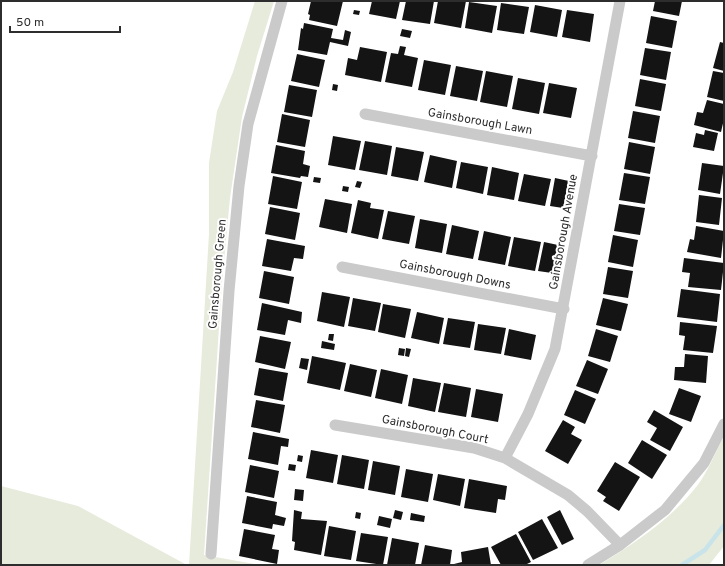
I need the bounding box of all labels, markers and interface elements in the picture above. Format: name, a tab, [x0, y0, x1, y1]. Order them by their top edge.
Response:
scale bar	[10, 8, 120, 34]
text: 50 m	[16, 15, 44, 31]
street label: Gainsborough Lawn	[426, 105, 534, 139]
street label: Gainsborough Avenue	[546, 173, 582, 291]
street label: Gainsborough Green	[205, 218, 231, 330]
street label: Gainsborough Downs	[398, 256, 512, 294]
street label: Gainsborough Court	[380, 412, 490, 448]

